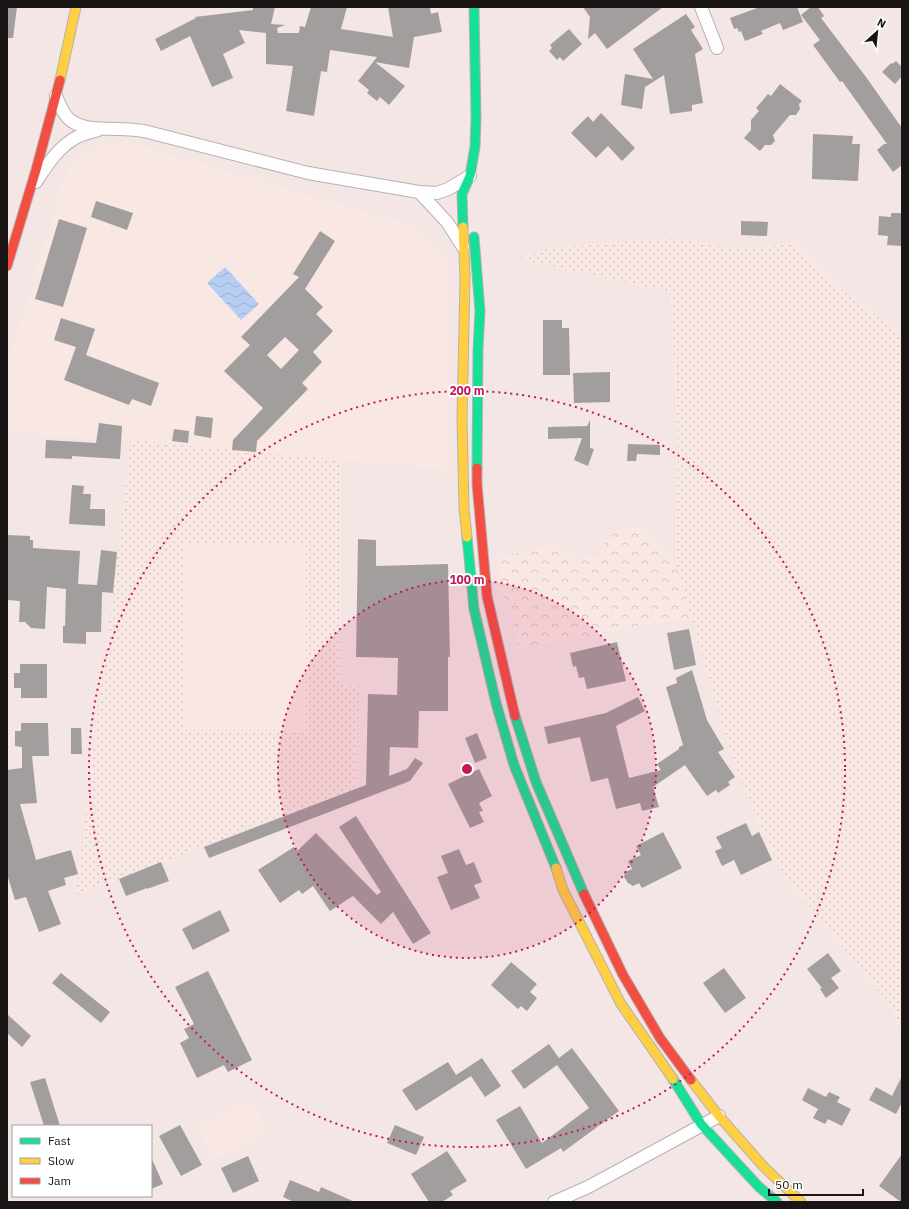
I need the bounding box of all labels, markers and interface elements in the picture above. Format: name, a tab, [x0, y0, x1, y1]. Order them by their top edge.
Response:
north arrow	[857, 12, 897, 52]
text: N	[875, 15, 888, 31]
text: 200 m	[449, 383, 485, 398]
text: 100 m	[449, 572, 485, 587]
centre of rings	[460, 762, 474, 776]
legend	[12, 1125, 152, 1197]
text: Fast	[48, 1133, 71, 1148]
text: Slow	[48, 1153, 74, 1168]
scale bar	[769, 1171, 863, 1197]
text: Jam	[48, 1173, 71, 1188]
text: 50 m	[775, 1177, 803, 1192]

